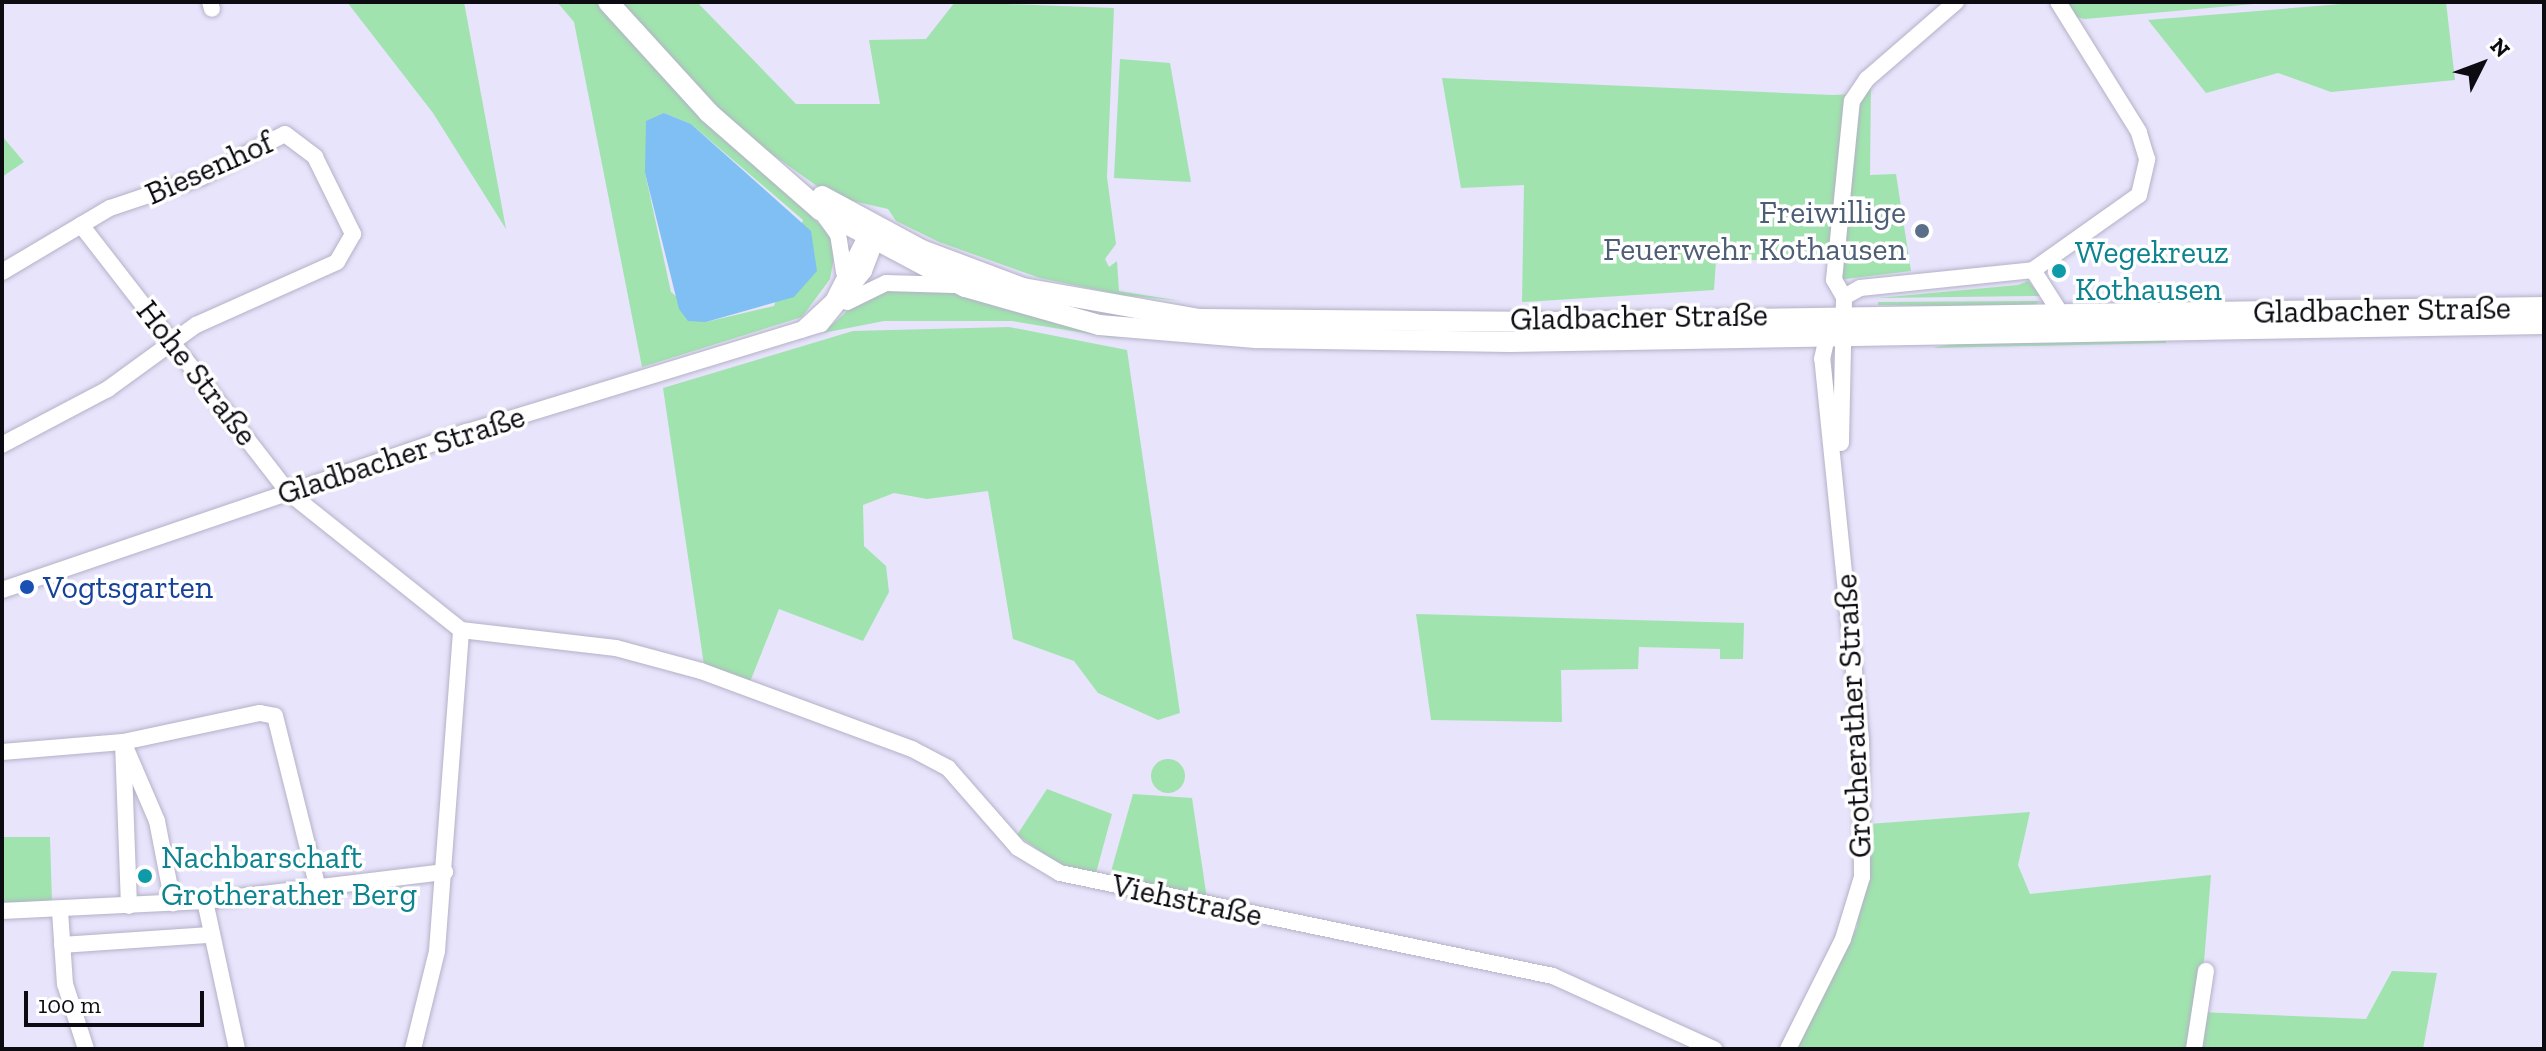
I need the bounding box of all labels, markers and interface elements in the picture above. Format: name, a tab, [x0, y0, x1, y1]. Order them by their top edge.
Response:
north arrow	[2442, 24, 2522, 104]
text: N	[2485, 32, 2516, 63]
street label: Biesenhof	[139, 123, 279, 213]
place label: Freiwillige Feuerwehr Kothausen	[1603, 194, 1906, 269]
marker: Freiwillige Feuerwehr Kothausen	[1913, 222, 1931, 240]
place label: Wegekreuz Kothausen	[2075, 234, 2229, 309]
marker: Wegekreuz Kothausen	[2050, 262, 2068, 280]
street label: Gladbacher Straße	[2253, 289, 2511, 331]
street label: Hohe Straße	[128, 293, 266, 453]
street label: Gladbacher Straße	[1510, 296, 1768, 338]
street label: Gladbacher Straße	[272, 397, 530, 513]
place label: Vogtsgarten	[43, 568, 213, 606]
street label: Grotherather Straße	[1826, 573, 1880, 859]
marker: Vogtsgarten	[18, 578, 36, 596]
place label: Nachbarschaft Grotherather Berg	[161, 839, 418, 914]
street label: Viehstraße	[1108, 865, 1266, 935]
marker: Nachbarschaft Grotherather Berg	[136, 867, 154, 885]
scale bar	[28, 975, 208, 1025]
text: 100 m	[38, 990, 101, 1019]

